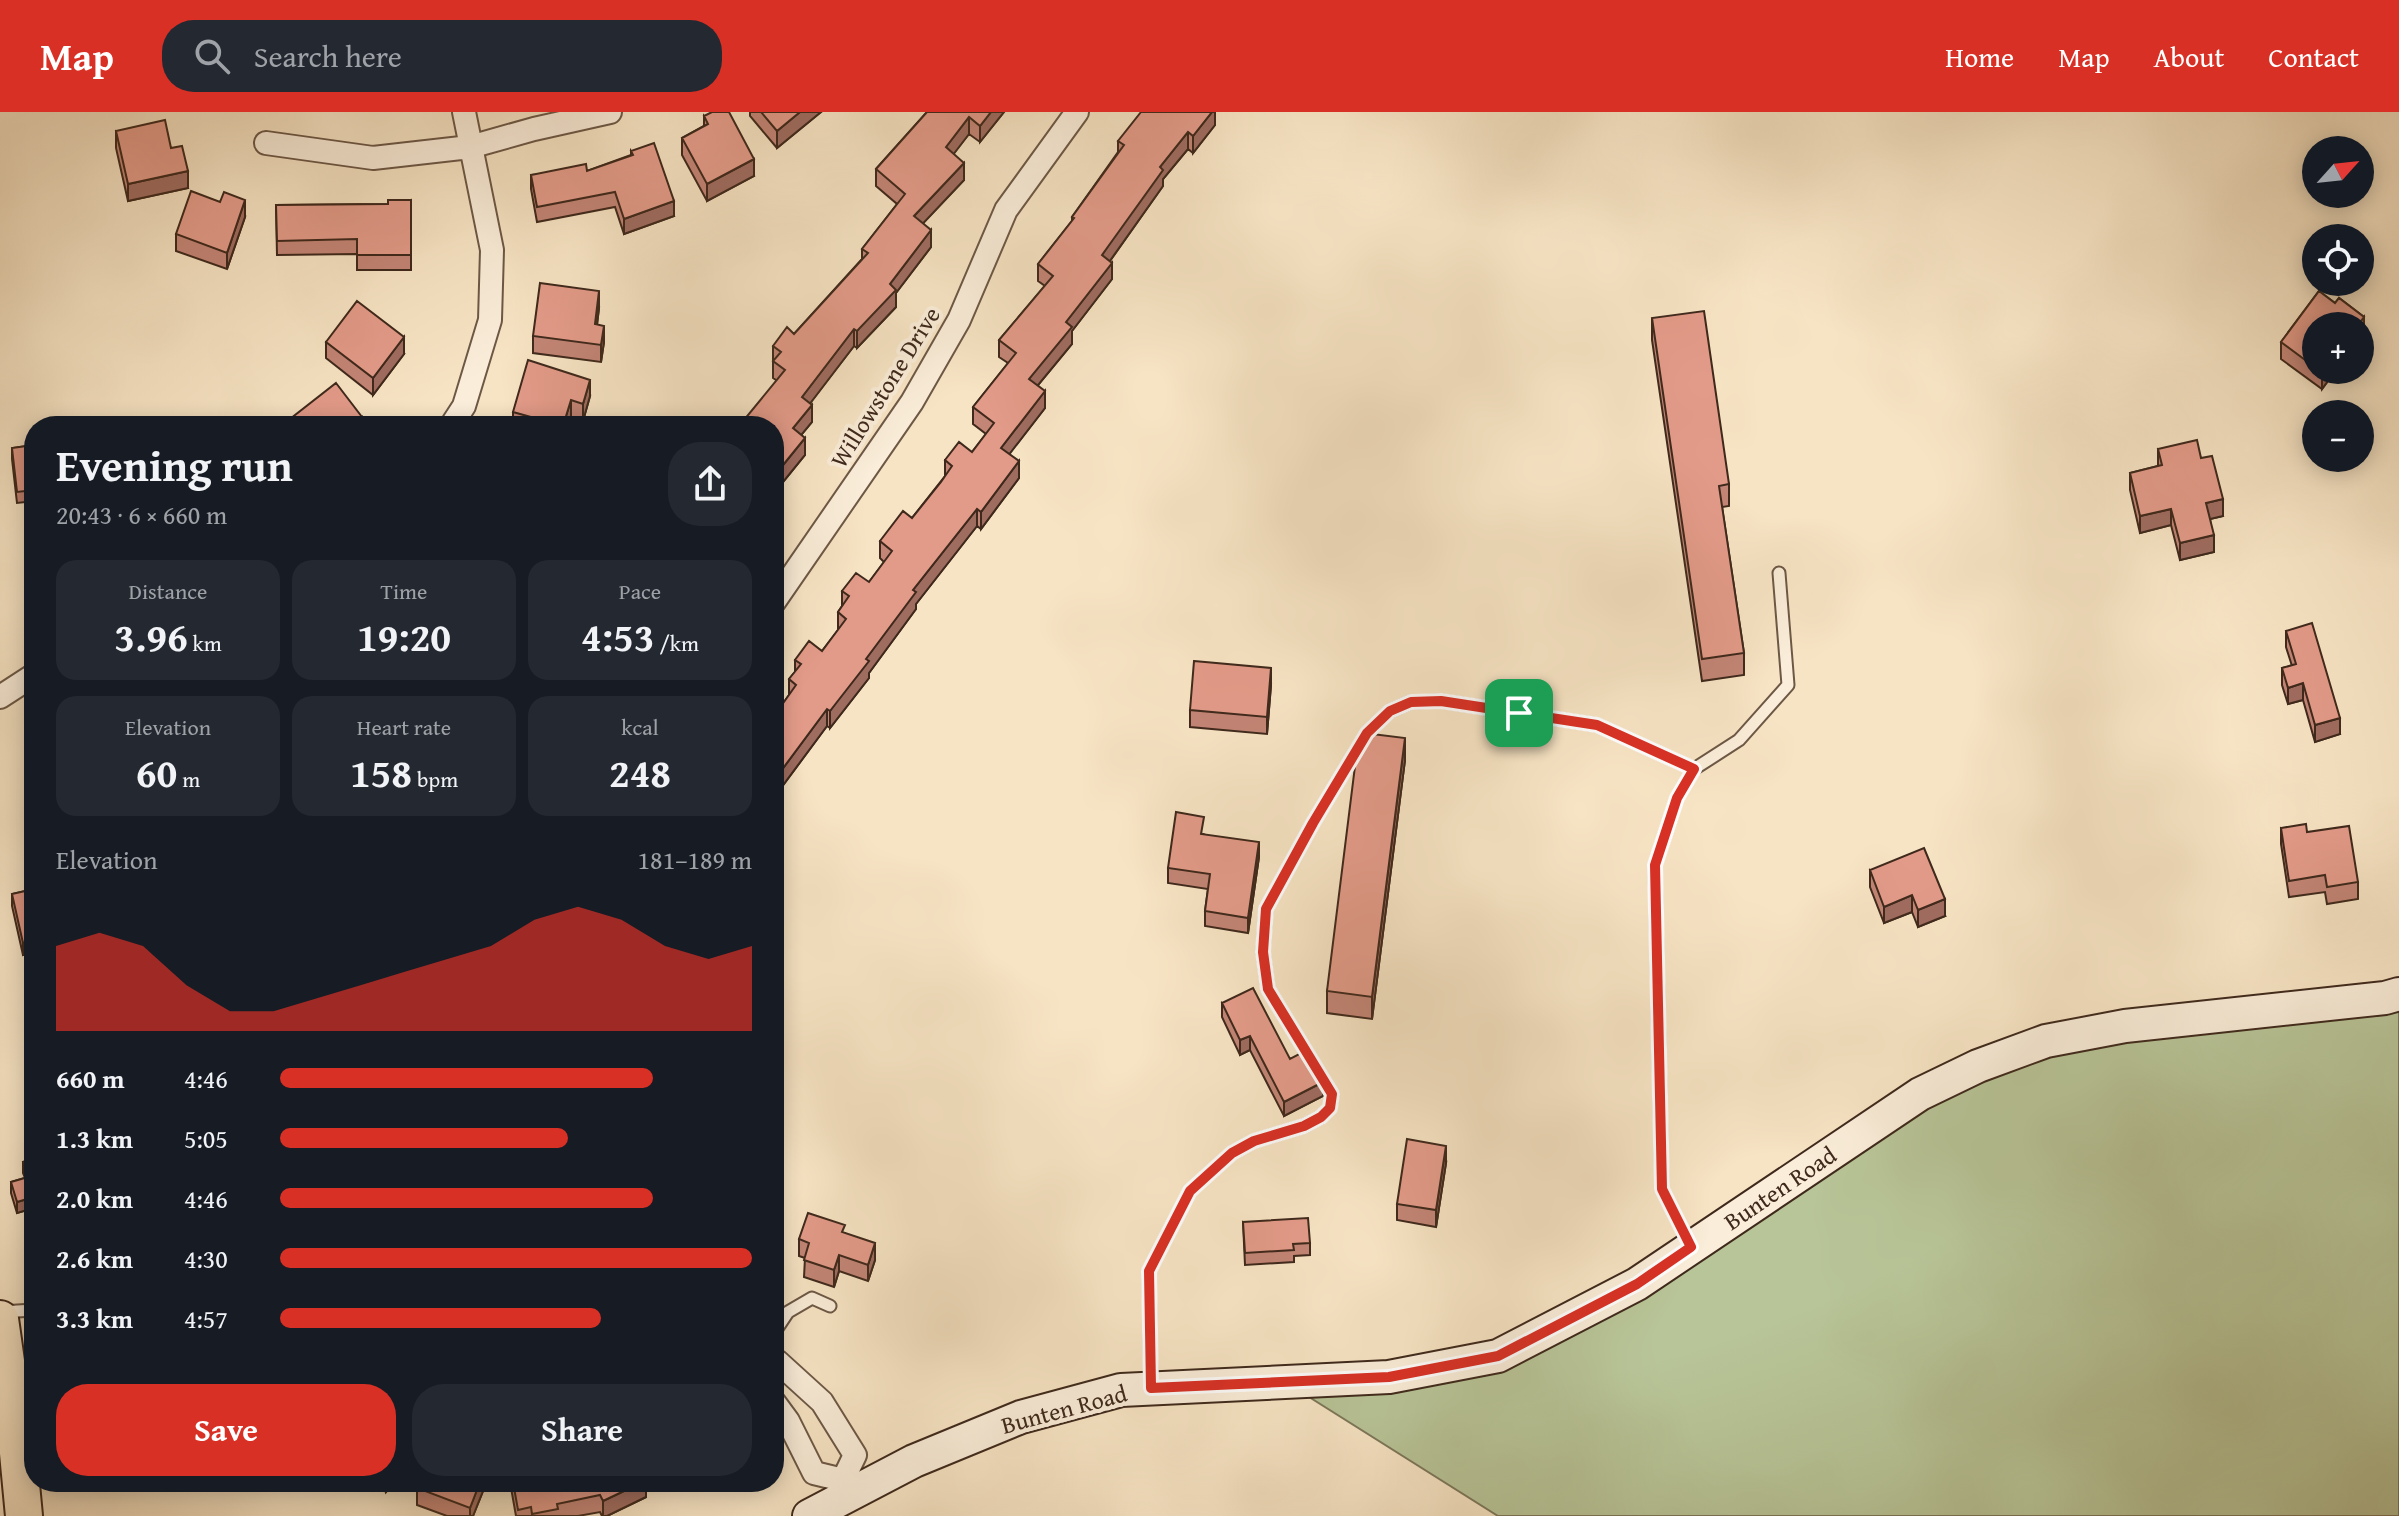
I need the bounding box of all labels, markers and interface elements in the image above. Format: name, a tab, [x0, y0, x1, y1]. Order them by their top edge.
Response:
search box	[162, 20, 722, 92]
text: Map	[40, 28, 114, 84]
icon: search	[190, 34, 234, 78]
text: Search here	[254, 34, 402, 78]
text: Home	[1945, 36, 2014, 77]
text: Map	[2058, 36, 2110, 77]
text: About	[2154, 36, 2224, 77]
text: Contact	[2268, 36, 2359, 77]
north arrow	[2302, 136, 2374, 208]
map controls	[2302, 136, 2374, 472]
button: locate	[2302, 224, 2374, 296]
street label: Willowstone Drive	[821, 300, 949, 474]
button: +	[2302, 312, 2374, 384]
button: −	[2302, 400, 2374, 472]
text: Evening run	[56, 433, 293, 497]
button: share	[668, 442, 752, 526]
text: 20:43 · 6 × 660 m	[56, 495, 227, 534]
text: Distance	[129, 575, 207, 607]
text: Time	[381, 575, 427, 607]
text: Pace	[619, 575, 661, 607]
text: 3.96	[114, 607, 188, 666]
text: 19:20	[357, 607, 451, 666]
text: 4:53	[581, 607, 655, 666]
text: km	[188, 627, 222, 659]
text: /km	[655, 627, 699, 659]
pin	[1485, 679, 1553, 747]
icon: arrive	[1497, 691, 1541, 735]
text: Elevation	[125, 711, 211, 743]
text: Heart rate	[357, 711, 451, 743]
text: kcal	[621, 711, 659, 743]
text: 60	[136, 743, 177, 802]
text: 158	[350, 743, 412, 802]
text: 248	[609, 743, 671, 802]
text: m	[177, 763, 200, 795]
text: bpm	[412, 763, 458, 795]
text: Elevation	[56, 840, 158, 879]
text: 181–189 m	[638, 840, 752, 879]
text: 660 m	[56, 1059, 124, 1098]
text: 4:46	[184, 1059, 228, 1098]
text: 1.3 km	[56, 1119, 133, 1158]
text: 5:05	[184, 1119, 228, 1158]
street label: Bunten Road	[1717, 1137, 1843, 1239]
text: 2.0 km	[56, 1179, 133, 1218]
text: 4:46	[184, 1179, 228, 1218]
text: 2.6 km	[56, 1239, 133, 1278]
text: 4:30	[184, 1239, 228, 1278]
text: 3.3 km	[56, 1299, 133, 1338]
text: 4:57	[184, 1299, 228, 1338]
street label: Bunten Road	[997, 1375, 1131, 1443]
button: Save	[56, 1384, 396, 1476]
button: Share	[412, 1384, 752, 1476]

